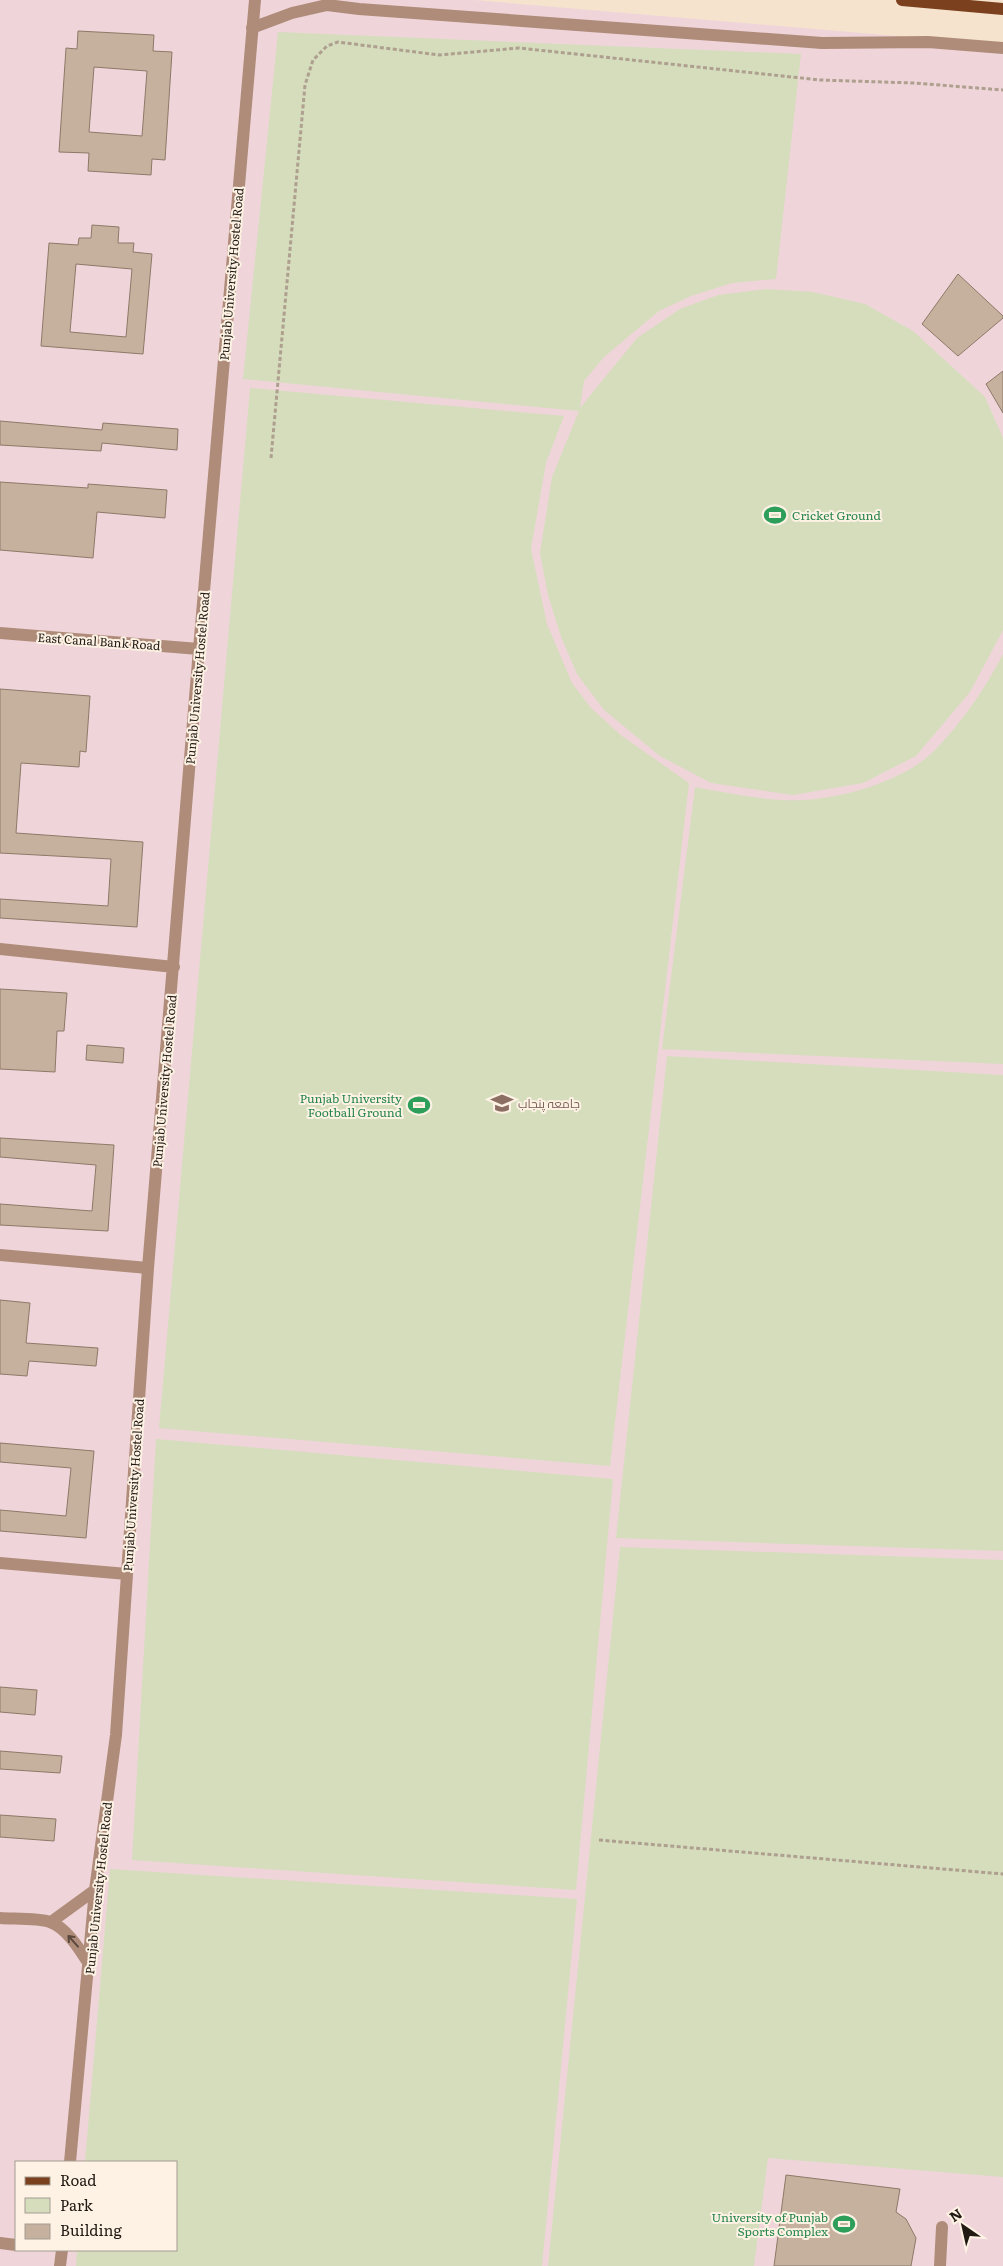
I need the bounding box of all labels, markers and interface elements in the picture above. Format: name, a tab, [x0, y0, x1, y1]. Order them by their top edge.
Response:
street label: Punjab University Hostel Road	[214, 186, 248, 361]
sports icon: Cricket Ground	[762, 502, 788, 528]
place label: Cricket Ground	[792, 506, 881, 524]
street label: Punjab University Hostel Road	[180, 590, 214, 765]
street label: East Canal Bank Road	[37, 628, 162, 654]
street label: Punjab University Hostel Road	[147, 993, 181, 1168]
place label: Punjab University Football Ground	[300, 1089, 403, 1121]
school or university icon: جامعہ پنجاب	[489, 1090, 515, 1116]
sports icon: Punjab University Football Ground	[406, 1092, 432, 1118]
place label: جامعہ پنجاب	[518, 1094, 580, 1113]
street label: Punjab University Hostel Road	[118, 1397, 148, 1572]
street label: Punjab University Hostel Road	[80, 1800, 116, 1975]
one-way arrow	[67, 1934, 79, 1947]
legend	[15, 2161, 178, 2251]
text: Road	[60, 2168, 96, 2191]
text: Park	[60, 2193, 94, 2216]
north arrow	[938, 2201, 988, 2251]
text: N	[945, 2203, 966, 2226]
place label: University of Punjab Sports Complex	[712, 2208, 828, 2240]
sports icon: University of Punjab Sports Complex	[831, 2211, 857, 2237]
text: Building	[60, 2218, 122, 2241]

